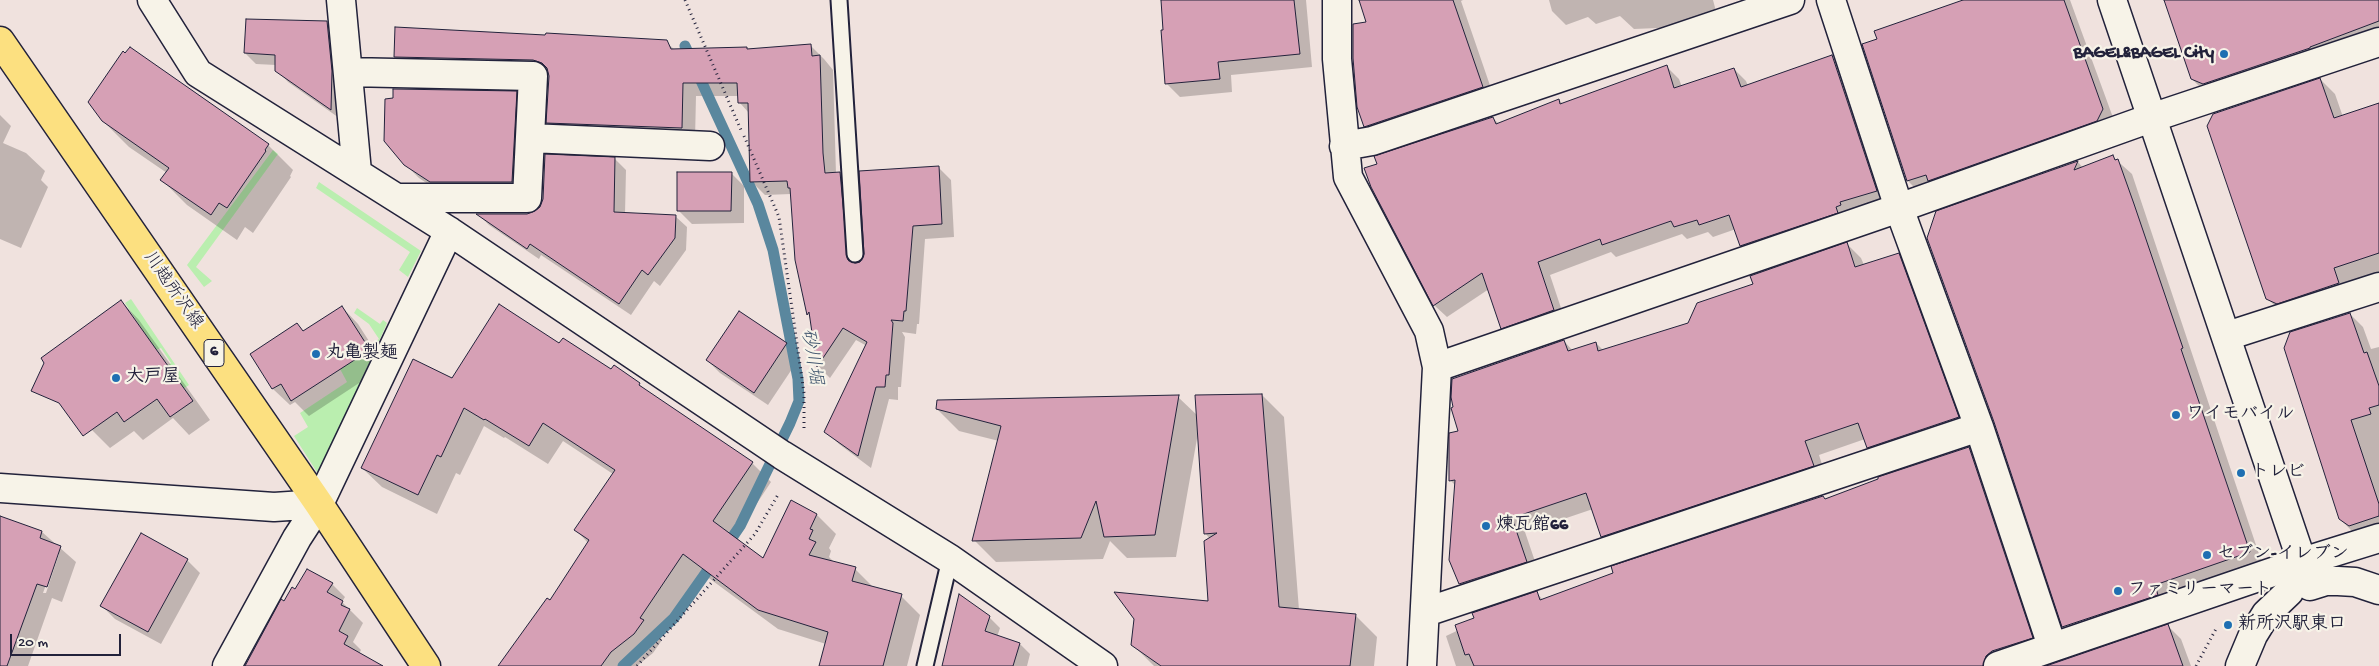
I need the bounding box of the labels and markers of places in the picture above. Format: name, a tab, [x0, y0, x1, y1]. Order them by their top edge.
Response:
place label: BAGEL&BAGEL City	[2074, 43, 2214, 65]
marker: BAGEL&BAGEL City	[2218, 48, 2230, 60]
place label: 丸亀製麺	[326, 343, 398, 365]
marker: 丸亀製麺	[310, 348, 322, 360]
place label: 大戸屋	[126, 367, 180, 389]
marker: 大戸屋	[110, 372, 122, 384]
place label: ワイモバイル	[2186, 404, 2294, 426]
marker: ワイモバイル	[2170, 409, 2182, 421]
place label: トレビ	[2251, 462, 2305, 484]
marker: トレビ	[2235, 467, 2247, 479]
place label: 煉瓦館66	[1496, 515, 1568, 537]
marker: 煉瓦館66	[1480, 520, 1492, 532]
place label: セブン-イレブン	[2217, 544, 2349, 566]
marker: セブン-イレブン	[2201, 549, 2213, 561]
place label: ファミリーマート	[2128, 580, 2272, 602]
marker: ファミリーマート	[2112, 585, 2124, 597]
place label: 新所沢駅東口	[2238, 614, 2346, 636]
marker: 新所沢駅東口	[2222, 619, 2234, 631]

